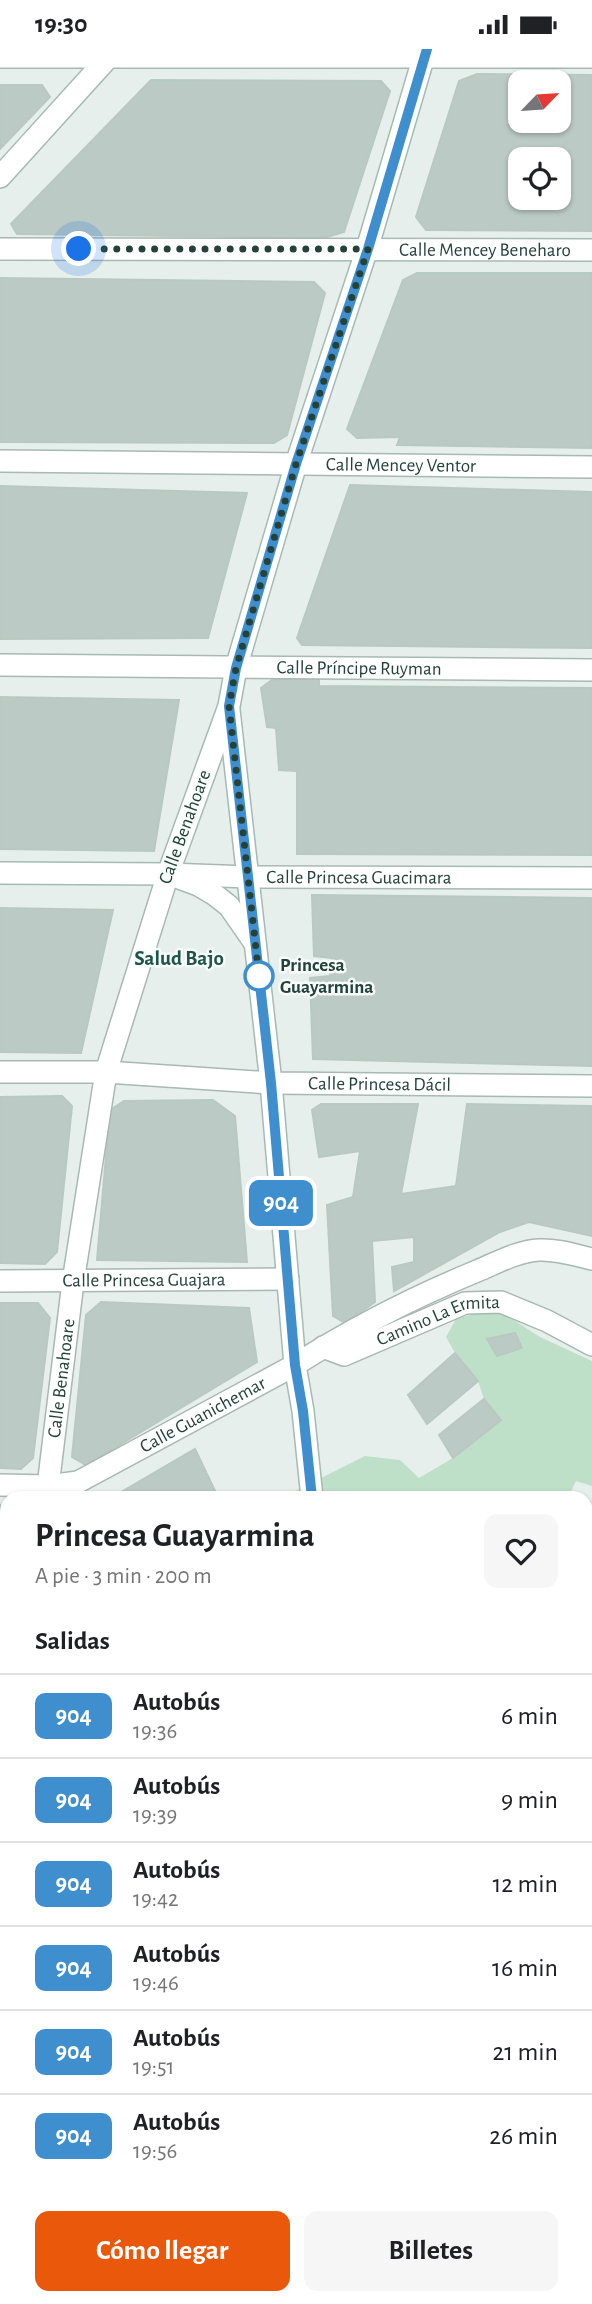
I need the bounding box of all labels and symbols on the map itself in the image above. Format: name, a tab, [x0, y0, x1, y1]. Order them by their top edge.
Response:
north arrow	[508, 70, 570, 133]
your location	[61, 231, 96, 266]
street label: Calle Mencey Beneharo	[399, 240, 571, 259]
street label: Calle Mencey Ventor	[326, 455, 476, 475]
street label: Calle Príncipe Ruyman	[276, 658, 442, 678]
street label: Calle Benahoare	[156, 767, 214, 887]
street label: Calle Princesa Guacimara	[266, 868, 452, 887]
district label: Salud Bajo	[134, 948, 224, 969]
place label: Princesa Guayarmina	[280, 956, 373, 997]
marker: Princesa Guayarmina	[244, 961, 274, 991]
street label: Calle Princesa Dácil	[308, 1074, 451, 1094]
line badge: 904	[241, 1180, 321, 1226]
street label: Calle Princesa Guajara	[62, 1270, 226, 1290]
street label: Camino La Ermita	[374, 1293, 500, 1349]
street label: Calle Benahoare	[44, 1317, 78, 1439]
street label: Calle Guanichemar	[137, 1373, 269, 1456]

